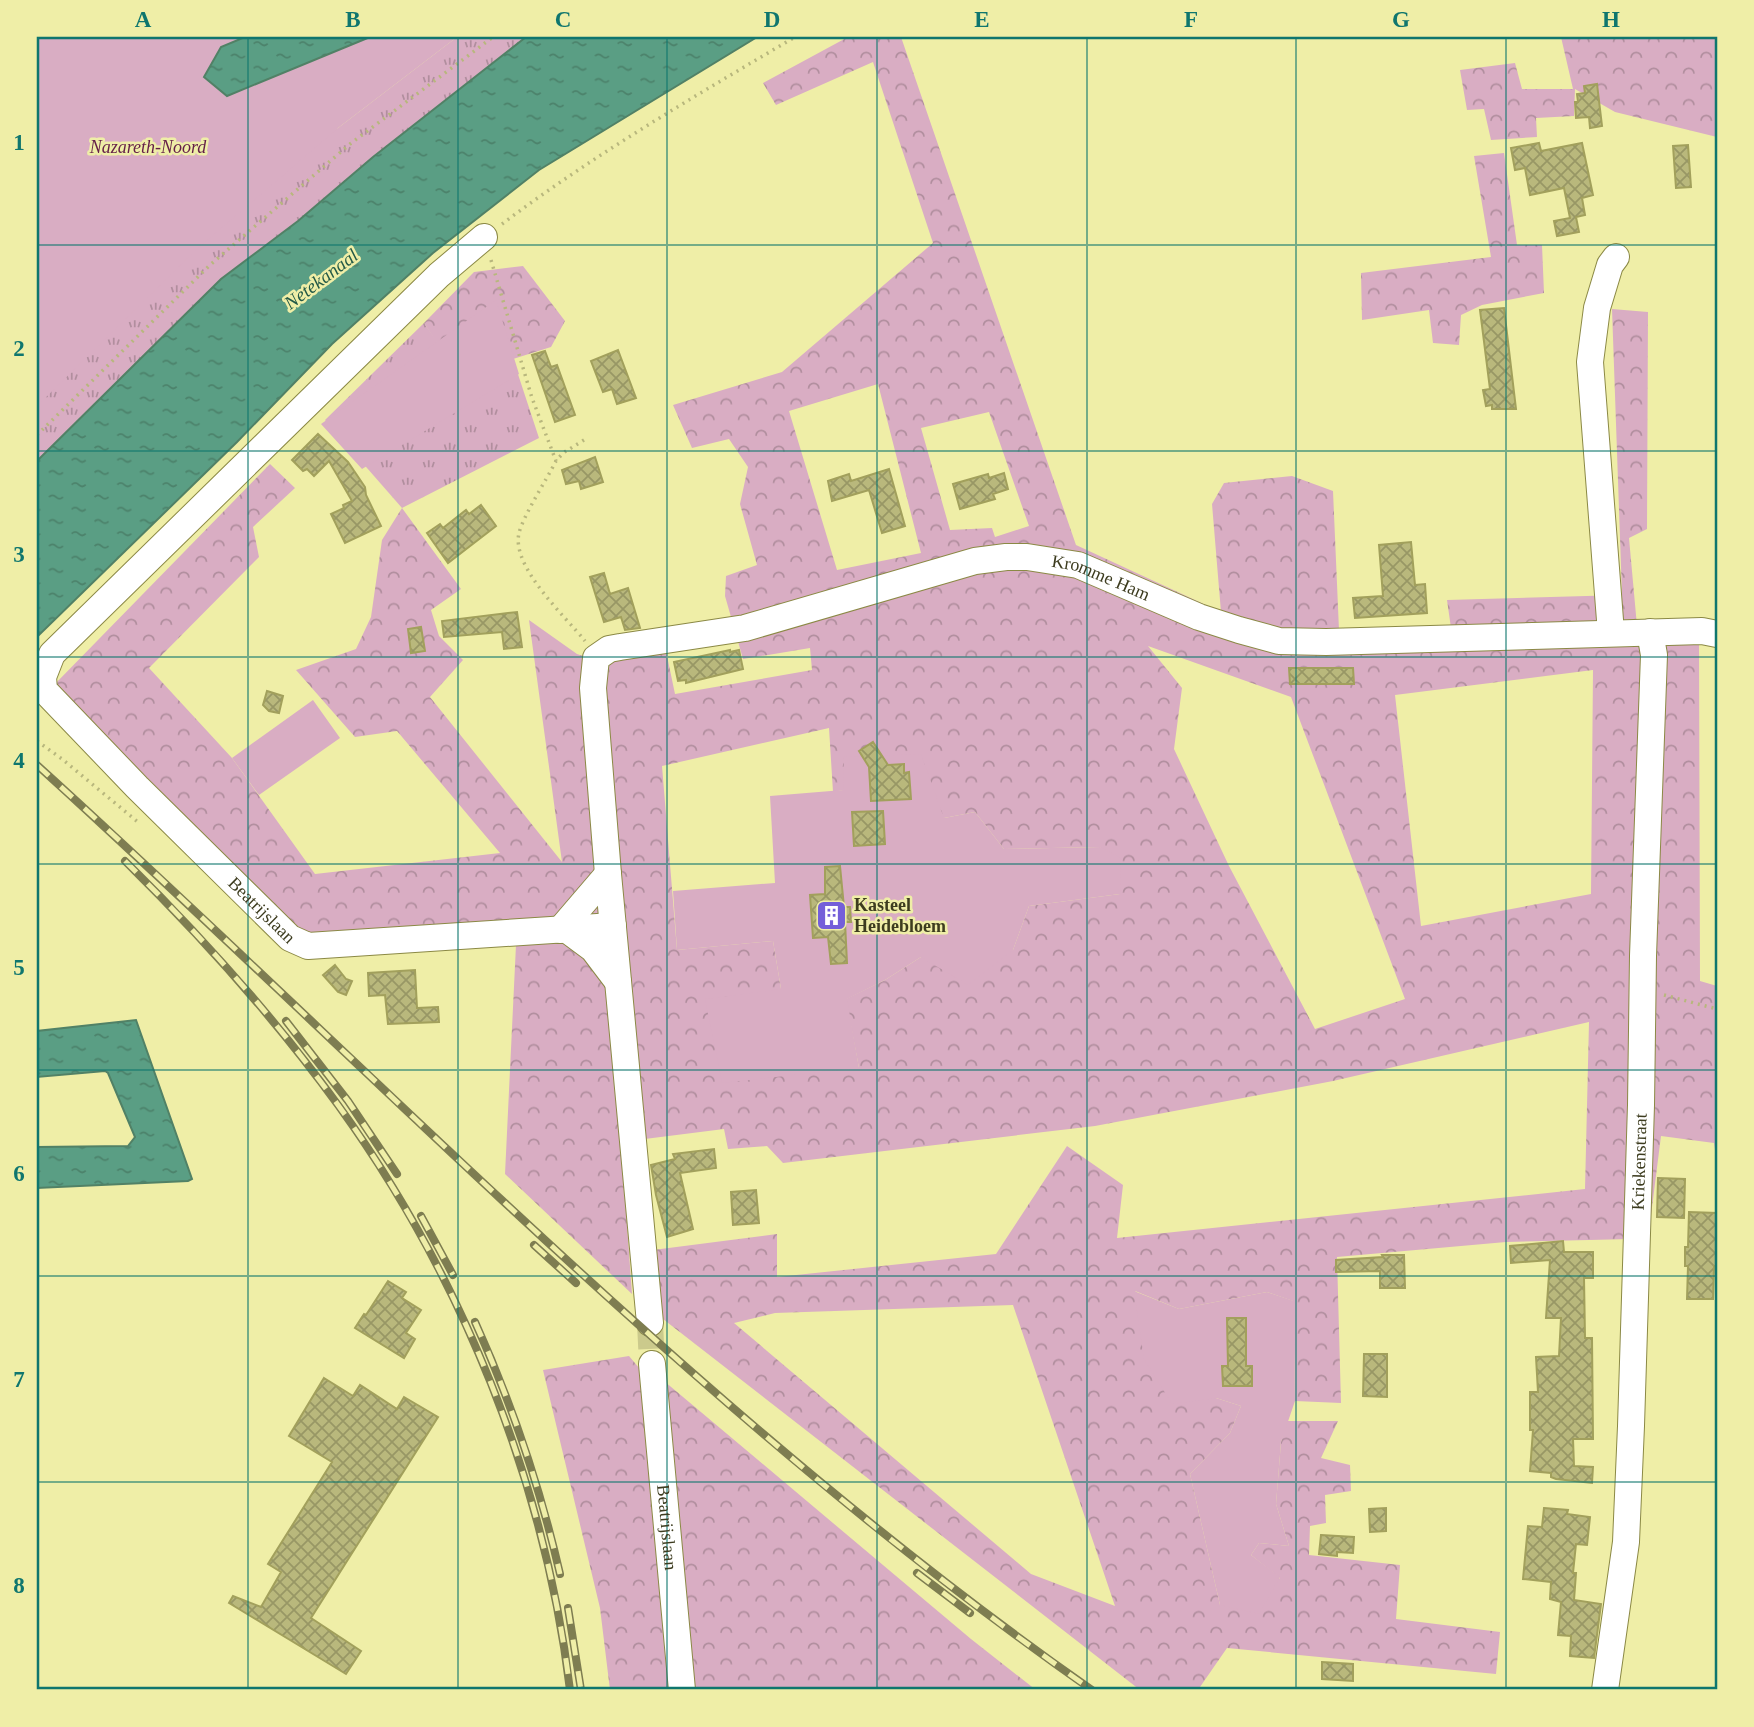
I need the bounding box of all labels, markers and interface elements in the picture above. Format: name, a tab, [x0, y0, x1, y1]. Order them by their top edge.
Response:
text: A	[135, 7, 152, 32]
text: B	[345, 7, 361, 32]
text: C	[555, 7, 571, 32]
text: D	[764, 7, 780, 32]
text: E	[974, 7, 990, 32]
text: F	[1184, 7, 1198, 32]
text: G	[1392, 7, 1410, 32]
text: H	[1602, 7, 1620, 32]
text: 1	[13, 130, 25, 155]
park label: Nazareth-Noord	[89, 137, 207, 157]
water label: Netekanaal	[279, 245, 362, 314]
text: 2	[13, 336, 25, 361]
text: 3	[13, 542, 25, 567]
street label: Kromme Ham	[1050, 551, 1153, 605]
text: 4	[13, 748, 25, 773]
street label: Beatrijslaan	[224, 873, 299, 948]
place label: Kasteel Heidebloem	[854, 895, 946, 936]
building icon: Kasteel Heidebloem	[814, 898, 848, 932]
text: 5	[13, 955, 25, 980]
street label: Kriekenstraat	[1628, 1113, 1651, 1211]
text: 6	[13, 1161, 25, 1186]
text: 7	[13, 1367, 25, 1392]
street label: Beatrijslaan	[653, 1484, 681, 1571]
text: 8	[13, 1573, 25, 1598]

